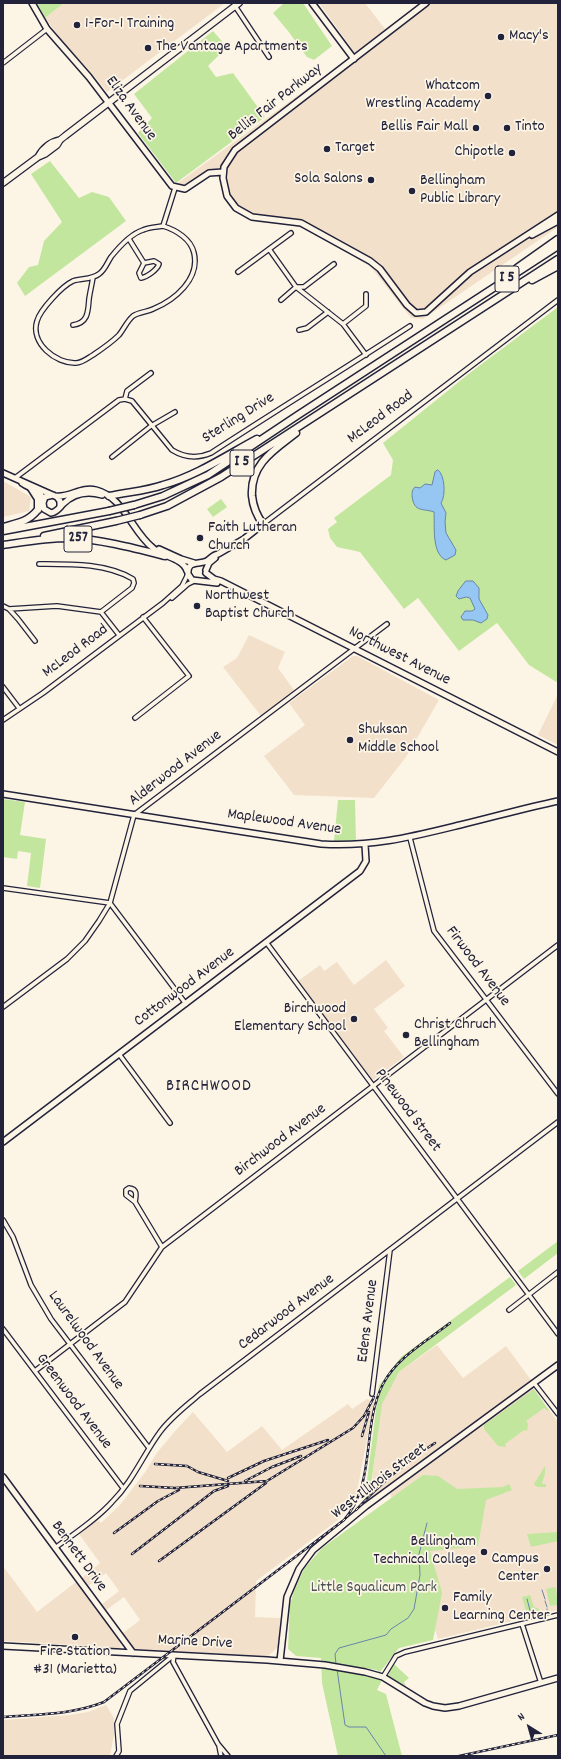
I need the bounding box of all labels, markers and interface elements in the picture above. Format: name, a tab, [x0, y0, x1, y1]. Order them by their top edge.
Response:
place label: 1-For-1 Training	[85, 15, 174, 35]
marker: 1-For-1 Training	[72, 20, 82, 30]
place label: Macy's	[509, 27, 549, 47]
marker: Macy's	[496, 32, 506, 42]
place label: The Vantage Apartments	[156, 38, 308, 58]
marker: The Vantage Apartments	[143, 43, 153, 53]
street label: Bellis Fair Parkway	[225, 60, 327, 146]
street label: Eliza Avenue	[100, 73, 160, 145]
place label: Whatcom Wrestling Academy	[366, 77, 480, 115]
marker: Whatcom Wrestling Academy	[483, 91, 493, 101]
place label: Bellis Fair Mall	[381, 118, 468, 138]
place label: Tinto	[515, 118, 545, 138]
marker: Bellis Fair Mall	[471, 123, 481, 133]
marker: Tinto	[502, 123, 512, 133]
place label: Target	[335, 139, 375, 159]
place label: Chipotle	[455, 143, 504, 163]
marker: Target	[322, 144, 332, 154]
marker: Chipotle	[507, 148, 517, 158]
place label: Sola Salons	[294, 170, 363, 190]
place label: Bellingham Public Library	[420, 172, 500, 210]
marker: Sola Salons	[366, 175, 376, 185]
marker: Bellingham Public Library	[407, 186, 417, 196]
road number: I 5	[495, 266, 519, 292]
street label: McLeod Road	[344, 387, 418, 449]
street label: Sterling Drive	[199, 389, 279, 449]
road number: I 5	[230, 450, 254, 476]
place label: Faith Lutheran Church	[208, 519, 297, 557]
road number: 257	[64, 526, 92, 552]
marker: Faith Lutheran Church	[195, 533, 205, 543]
place label: Northwest Baptist Church	[205, 587, 294, 625]
marker: Northwest Baptist Church	[192, 601, 202, 611]
street label: McLeod Road	[39, 621, 113, 683]
street label: Northwest Avenue	[345, 623, 453, 691]
place label: Shuksan Middle School	[358, 721, 439, 759]
street label: Alderwood Avenue	[126, 727, 226, 811]
marker: Shuksan Middle School	[345, 735, 355, 745]
street label: Maplewood Avenue	[226, 806, 342, 840]
street label: Firwood Avenue	[441, 923, 513, 1011]
street label: Cottonwood Avenue	[131, 944, 239, 1032]
place label: Birchwood Elementary School	[234, 1000, 346, 1038]
marker: Birchwood Elementary School	[349, 1014, 359, 1024]
place label: Christ Chruch Bellingham	[414, 1016, 496, 1054]
marker: Christ Chruch Bellingham	[401, 1030, 411, 1040]
street label: Pinewood Street	[369, 1066, 445, 1156]
district label: BIRCHWOOD	[166, 1078, 252, 1098]
street label: Birchwood Avenue	[231, 1100, 331, 1182]
street label: Cedarwood Avenue	[235, 1271, 339, 1355]
street label: Edens Avenue	[354, 1278, 384, 1364]
street label: Laurelwood Avenue	[43, 1288, 127, 1394]
street label: Greenwood Avenue	[31, 1350, 115, 1454]
street label: West Illinois Street	[328, 1440, 432, 1524]
street label: Bennett Drive	[46, 1518, 110, 1596]
place label: Bellingham Technical College	[373, 1533, 476, 1571]
marker: Bellingham Technical College	[479, 1547, 489, 1557]
place label: Campus Center	[492, 1550, 539, 1588]
marker: Campus Center	[542, 1564, 552, 1574]
park label: Little Squalicum Park	[311, 1579, 437, 1599]
place label: Family Learning Center	[453, 1589, 550, 1627]
marker: Family Learning Center	[440, 1603, 450, 1613]
street label: Marine Drive	[157, 1631, 233, 1655]
marker: Fire Station #31 (Marietta)	[70, 1632, 80, 1642]
place label: Fire Station #31 (Marietta)	[33, 1643, 117, 1681]
north arrow	[509, 1707, 549, 1747]
text: N	[515, 1709, 529, 1725]

